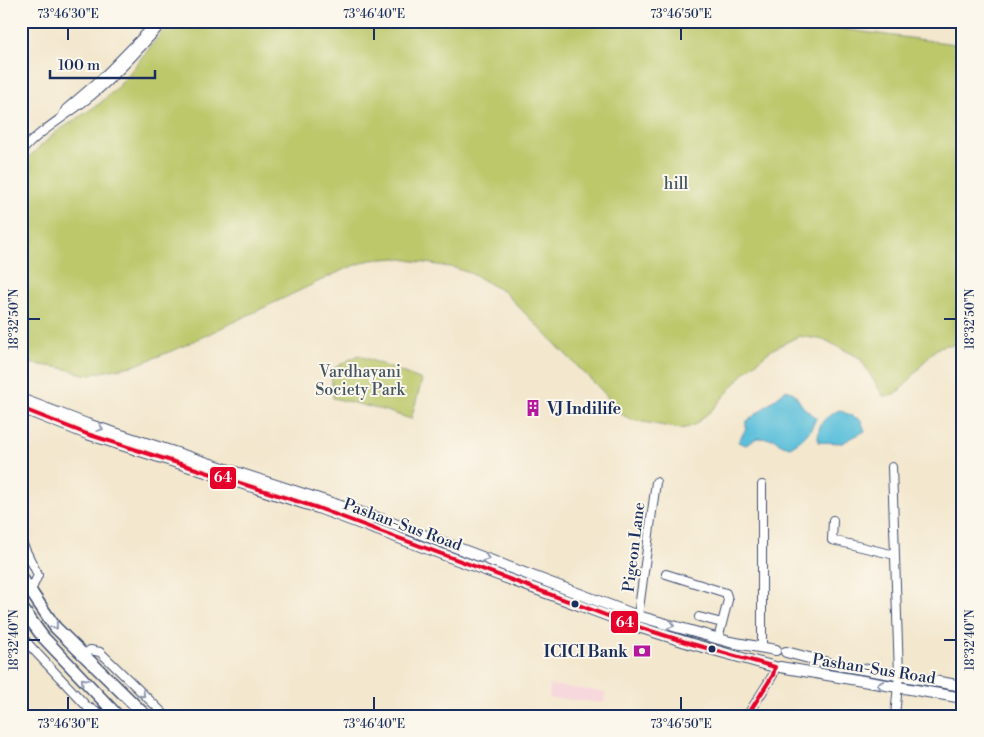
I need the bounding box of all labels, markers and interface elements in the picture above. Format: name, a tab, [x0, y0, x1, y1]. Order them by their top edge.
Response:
text: 73°46'30"E	[37, 7, 99, 22]
text: 73°46'40"E	[343, 7, 405, 22]
text: 73°46'50"E	[650, 7, 712, 22]
scale bar	[50, 48, 155, 80]
text: 100 m	[58, 56, 100, 75]
park label: hill	[664, 174, 688, 194]
text: 18°32'50"N	[7, 288, 22, 350]
text: 18°32'50"N	[963, 288, 978, 350]
park label: Vardhayani Society Park	[315, 362, 406, 400]
building icon: VJ Indilife	[523, 398, 543, 418]
place label: VJ Indilife	[546, 399, 622, 419]
one-way arrow	[95, 423, 103, 433]
line badge: 64	[209, 466, 237, 490]
text: 64	[214, 469, 232, 487]
street label: Pashan-Sus Road	[341, 494, 465, 556]
street label: Pigeon Lane	[619, 501, 649, 593]
one-way arrow	[481, 553, 489, 563]
unlabelled marker	[570, 599, 580, 609]
text: 18°32'40"N	[7, 609, 22, 671]
text: 18°32'40"N	[963, 609, 978, 671]
line badge: 64	[610, 610, 639, 634]
text: 64	[616, 614, 634, 632]
one-way arrow	[49, 620, 58, 629]
one-way arrow	[667, 620, 675, 630]
bank icon: ICICI Bank	[632, 641, 652, 661]
place label: ICICI Bank	[544, 642, 629, 662]
unlabelled marker	[707, 644, 717, 654]
street label: Pashan-Sus Road	[811, 649, 937, 689]
one-way arrow	[80, 678, 89, 687]
one-way arrow	[876, 680, 884, 690]
one-way arrow	[136, 688, 145, 697]
text: 73°46'30"E	[37, 717, 99, 732]
text: 73°46'40"E	[343, 717, 405, 732]
text: 73°46'50"E	[650, 717, 712, 732]

